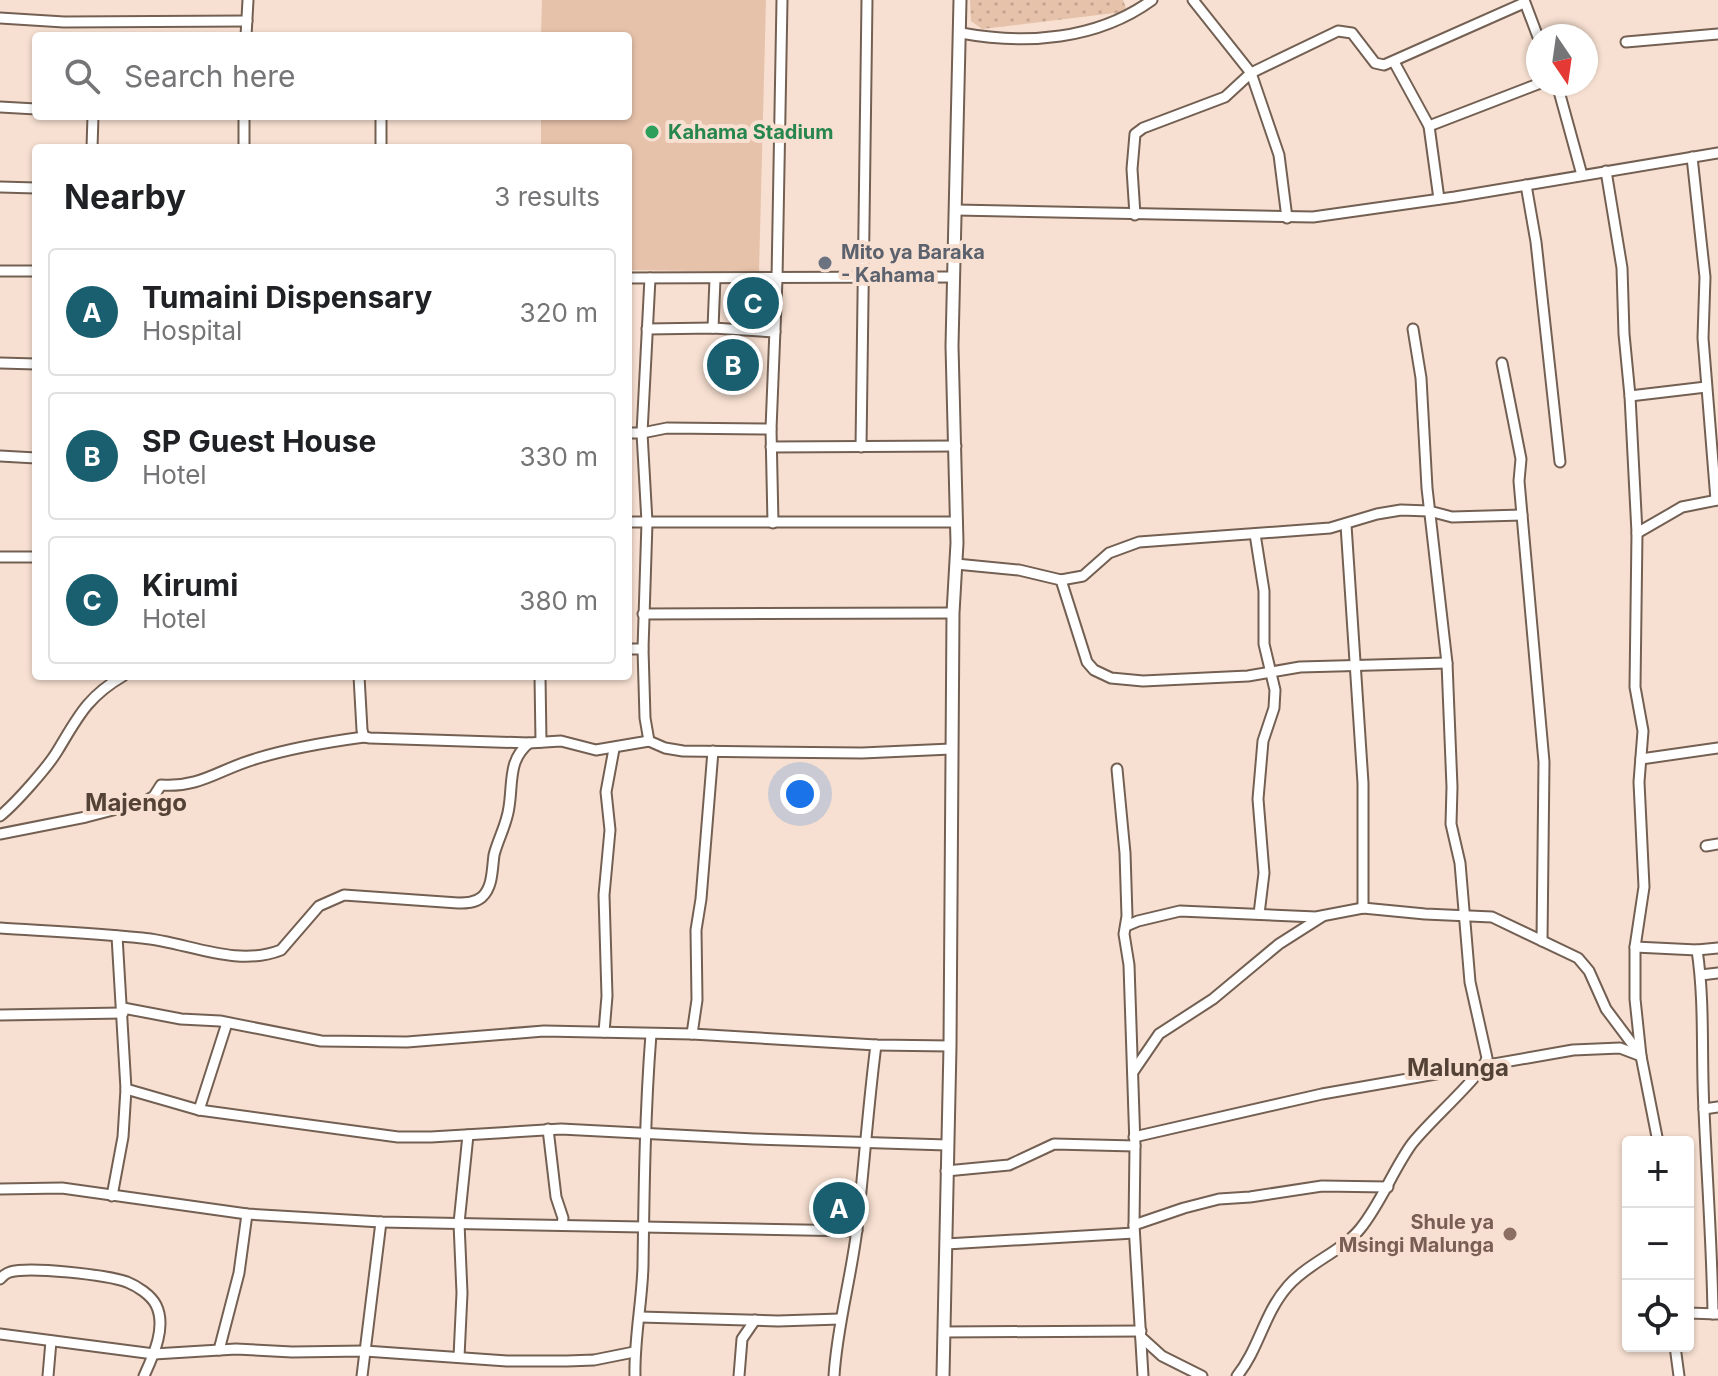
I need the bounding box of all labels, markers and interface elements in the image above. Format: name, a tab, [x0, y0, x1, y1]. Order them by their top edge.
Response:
north arrow	[1526, 24, 1598, 96]
search box	[32, 32, 632, 120]
icon: search	[60, 54, 104, 98]
text: Search here	[124, 58, 296, 94]
place label: Kahama Stadium	[668, 120, 834, 144]
marker: Kahama Stadium	[643, 123, 661, 141]
text: Nearby	[64, 176, 186, 217]
text: 3 results	[494, 181, 600, 212]
place label: Mito ya Baraka - Kahama	[841, 240, 985, 287]
marker: Mito ya Baraka - Kahama	[816, 254, 834, 272]
pin: C	[727, 273, 779, 333]
text: Tumaini Dispensary	[142, 279, 432, 315]
text: A	[82, 297, 102, 328]
text: 320 m	[520, 297, 598, 328]
text: Hospital	[142, 315, 242, 346]
pin: B	[707, 335, 759, 395]
text: SP Guest House	[142, 423, 376, 459]
text: B	[83, 441, 101, 472]
text: 330 m	[519, 441, 598, 472]
text: Hotel	[142, 459, 207, 490]
text: Kirumi	[142, 567, 238, 603]
text: C	[82, 585, 102, 616]
text: 380 m	[519, 585, 598, 616]
text: Hotel	[142, 603, 207, 634]
your location	[780, 774, 820, 814]
district label: Majengo	[85, 788, 187, 817]
district label: Malunga	[1407, 1053, 1509, 1082]
map controls	[1622, 1136, 1694, 1352]
button: +	[1622, 1136, 1694, 1208]
pin: A	[813, 1178, 865, 1238]
button: −	[1622, 1208, 1694, 1280]
place label: Shule ya Msingi Malunga	[1339, 1210, 1494, 1257]
marker: Shule ya Msingi Malunga	[1501, 1225, 1519, 1243]
button: locate	[1622, 1280, 1694, 1352]

